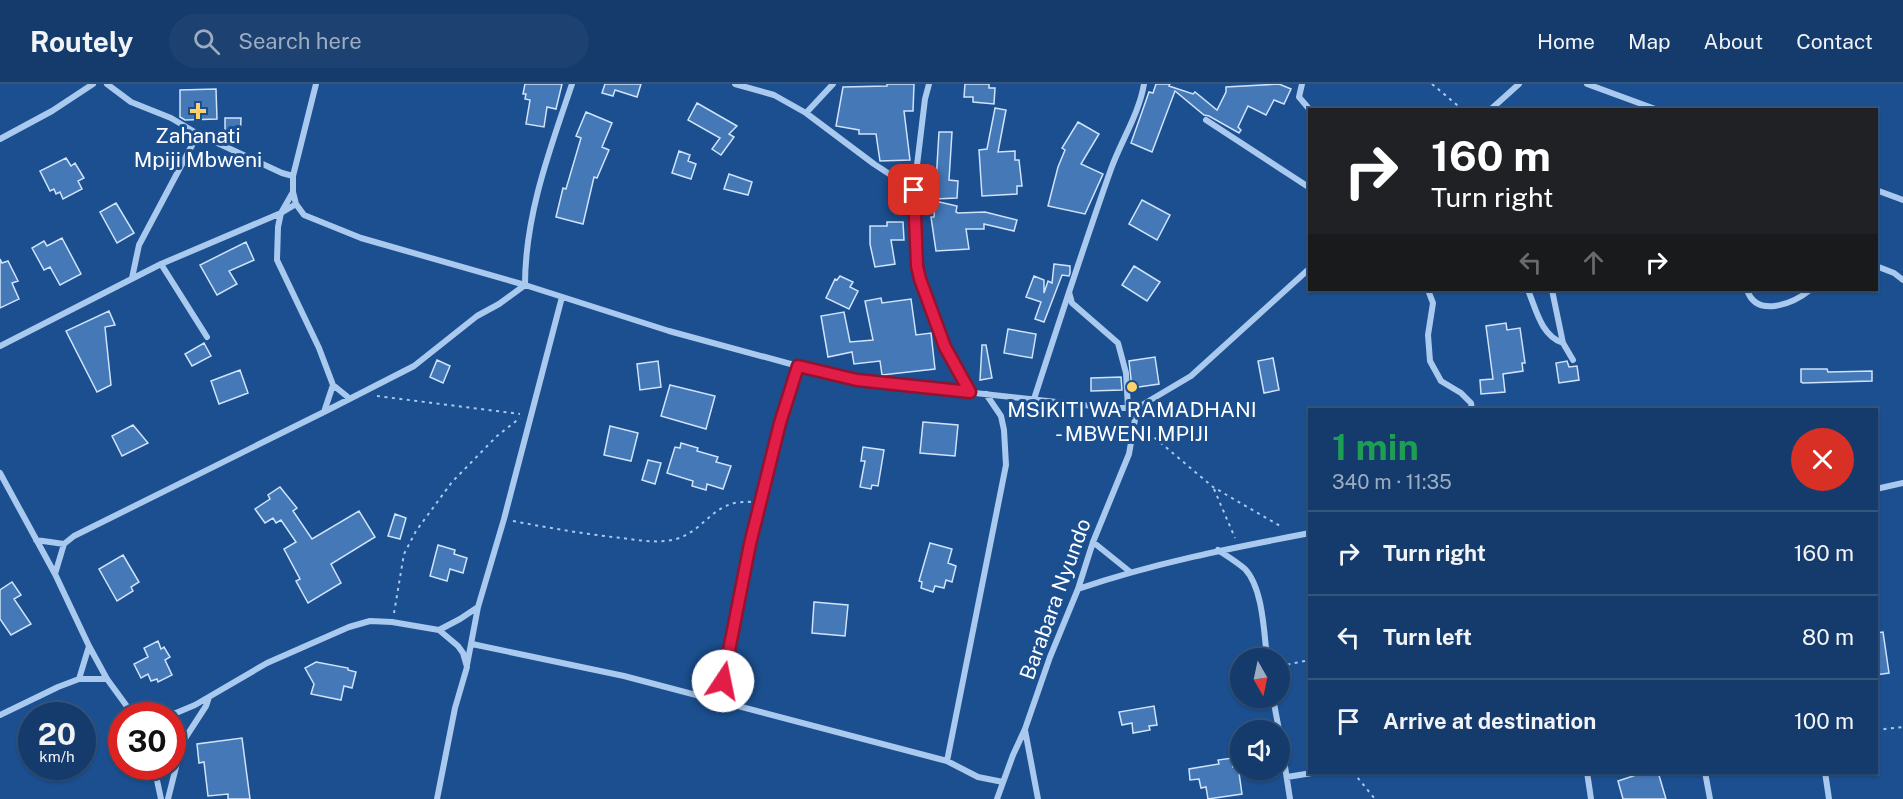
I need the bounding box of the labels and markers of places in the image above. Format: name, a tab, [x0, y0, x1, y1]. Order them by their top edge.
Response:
marker: Zahanati Mpiji Mbweni	[189, 102, 207, 120]
place label: Zahanati Mpiji Mbweni	[134, 123, 262, 172]
pin	[888, 164, 939, 215]
marker: MSIKITI WA RAMADHANI - MBWENI MPIJI	[1125, 380, 1139, 394]
place label: MSIKITI WA RAMADHANI - MBWENI MPIJI	[1007, 397, 1257, 446]

